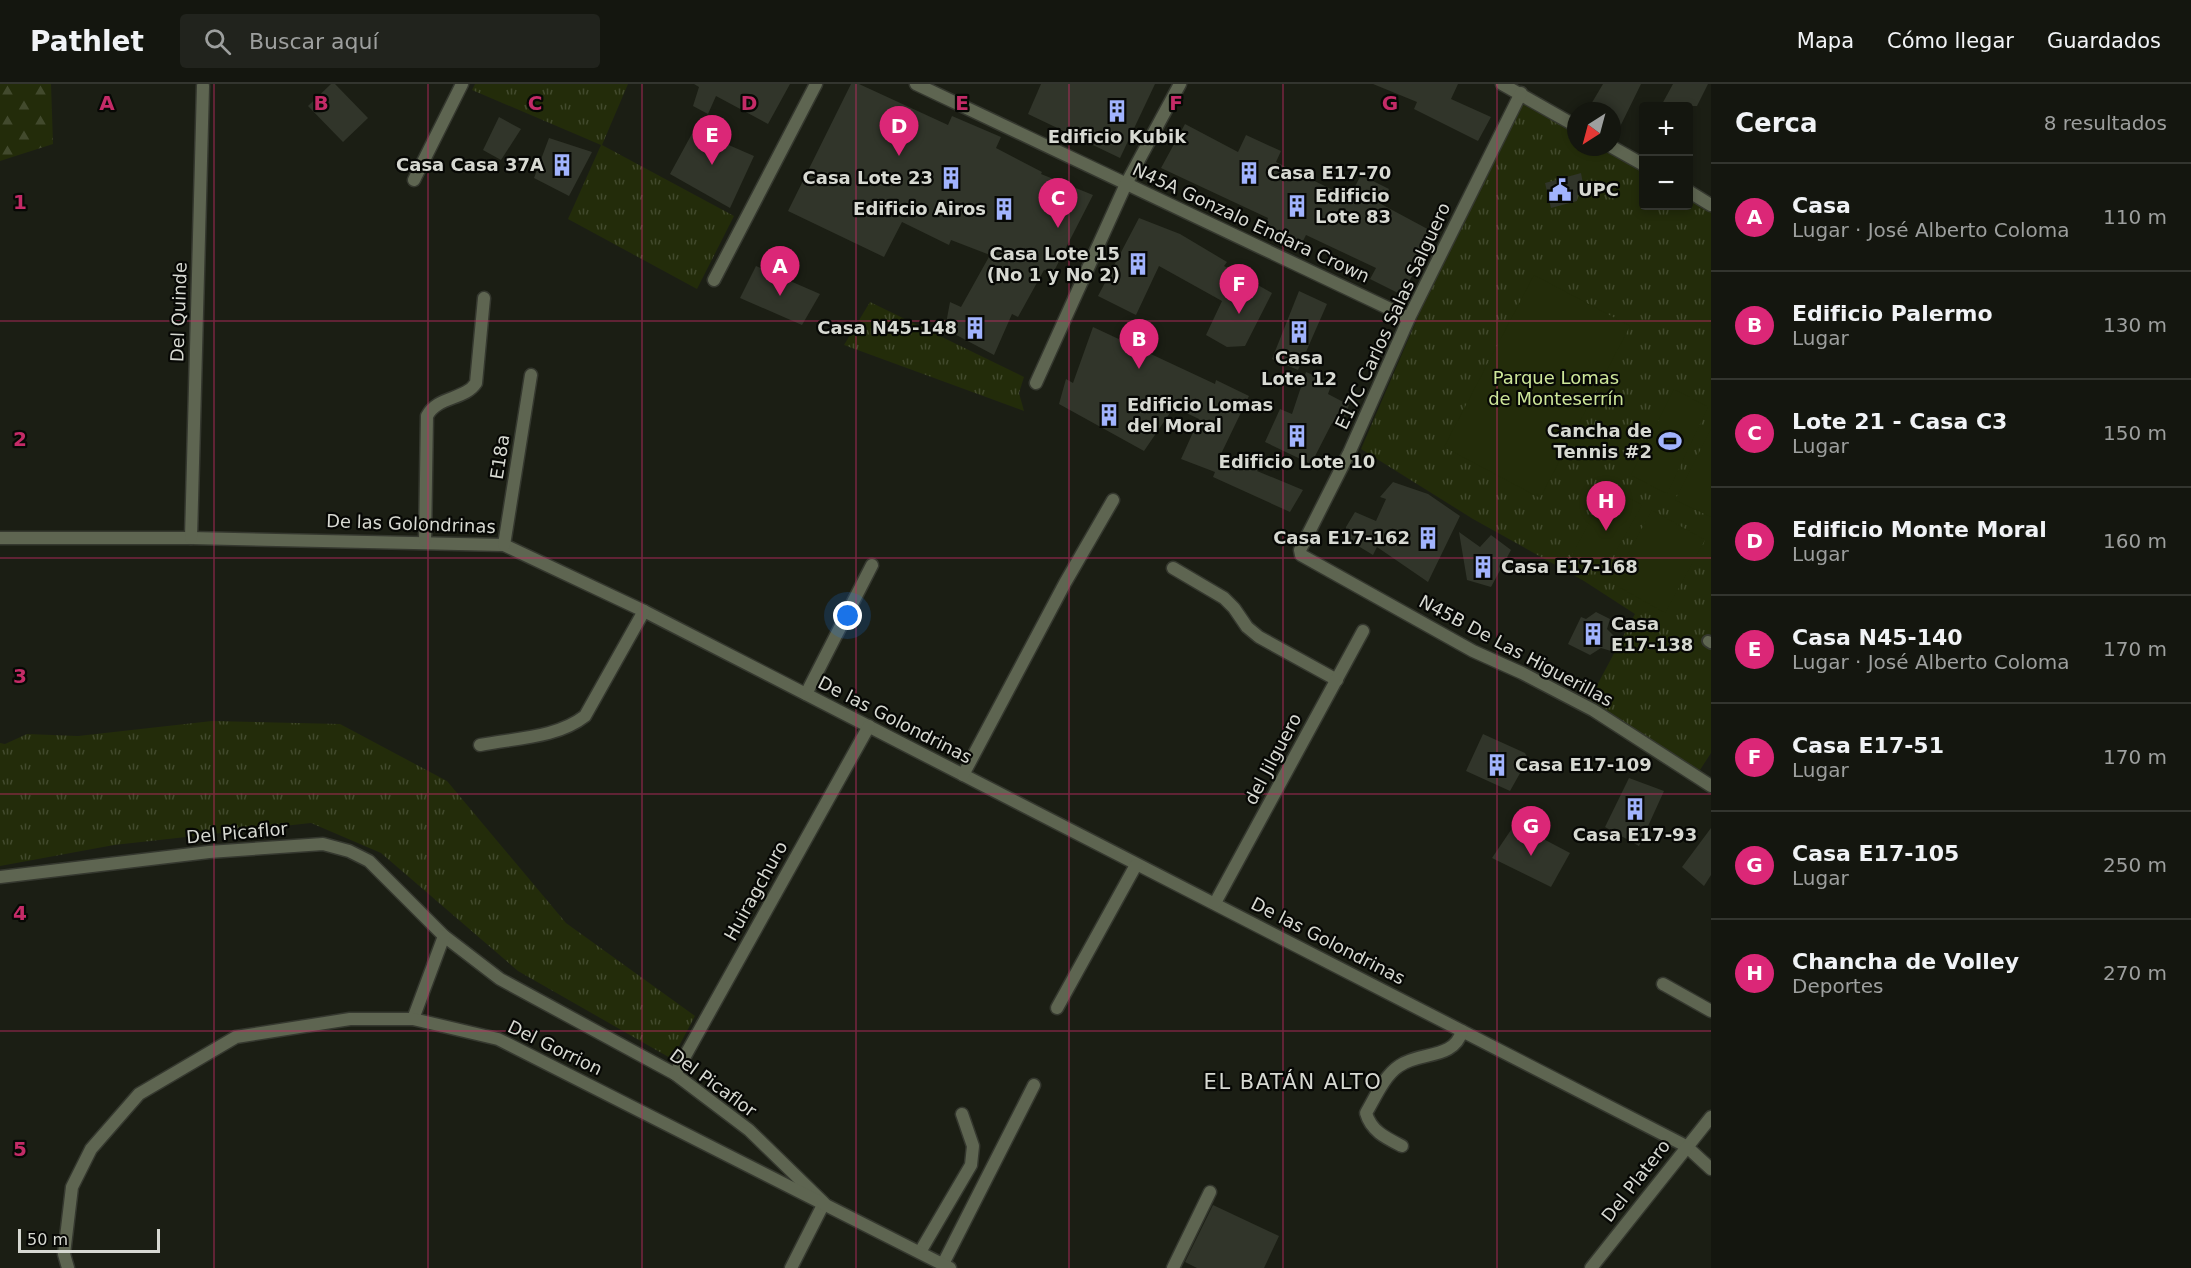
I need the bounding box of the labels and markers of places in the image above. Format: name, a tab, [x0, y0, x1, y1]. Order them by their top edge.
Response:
building icon: Edificio Kubik	[1104, 98, 1130, 124]
pin: D	[880, 106, 918, 156]
pin: E	[692, 116, 732, 165]
place label: Edificio Kubik	[1048, 126, 1187, 147]
building icon: Casa Casa 37A	[549, 152, 575, 178]
place label: Casa Casa 37A	[396, 154, 544, 175]
building icon: Casa E17-70	[1236, 160, 1262, 186]
place label: Casa E17-70	[1267, 162, 1391, 183]
building icon: Casa Lote 23	[938, 165, 964, 191]
place label: Casa Lote 23	[803, 167, 933, 188]
public building icon: UPC	[1547, 177, 1573, 203]
pin: C	[1038, 178, 1078, 228]
place label: UPC	[1578, 179, 1619, 200]
place label: Edificio Lote 83	[1315, 185, 1391, 227]
building icon: Edificio Lote 83	[1284, 193, 1310, 219]
building icon: Edificio Airos	[991, 196, 1017, 222]
place label: Edificio Airos	[853, 198, 986, 219]
place label: Casa Lote 15 (No 1 y No 2)	[987, 243, 1120, 285]
pin: A	[760, 246, 800, 296]
building icon: Casa Lote 15 (No 1 y No 2)	[1125, 251, 1151, 277]
pin: F	[1220, 264, 1258, 314]
building icon: Casa N45-148	[962, 315, 988, 341]
place label: Casa N45-148	[817, 317, 957, 338]
building icon: Casa Lote 12	[1286, 319, 1312, 345]
pin: B	[1120, 320, 1158, 369]
place label: Casa Lote 12	[1261, 347, 1337, 389]
place label: Edificio Lomas del Moral	[1127, 394, 1273, 436]
building icon: Edificio Lomas del Moral	[1096, 402, 1122, 428]
place label: Cancha de Tennis #2	[1547, 420, 1652, 462]
building icon: Edificio Lote 10	[1284, 423, 1310, 449]
sports icon: Cancha de Tennis #2	[1657, 428, 1683, 454]
place label: Edificio Lote 10	[1219, 451, 1375, 472]
pin: H	[1586, 482, 1626, 531]
building icon: Casa E17-162	[1415, 525, 1441, 551]
place label: Casa E17-162	[1273, 527, 1410, 548]
building icon: Casa E17-168	[1470, 554, 1496, 580]
place label: Casa E17-168	[1501, 556, 1638, 577]
place label: Casa E17-138	[1611, 613, 1693, 655]
building icon: Casa E17-138	[1580, 621, 1606, 647]
building icon: Casa E17-109	[1484, 752, 1510, 778]
place label: Casa E17-109	[1515, 754, 1652, 775]
building icon: Casa E17-93	[1622, 796, 1648, 822]
pin: G	[1512, 806, 1550, 856]
place label: Casa E17-93	[1573, 824, 1697, 845]

